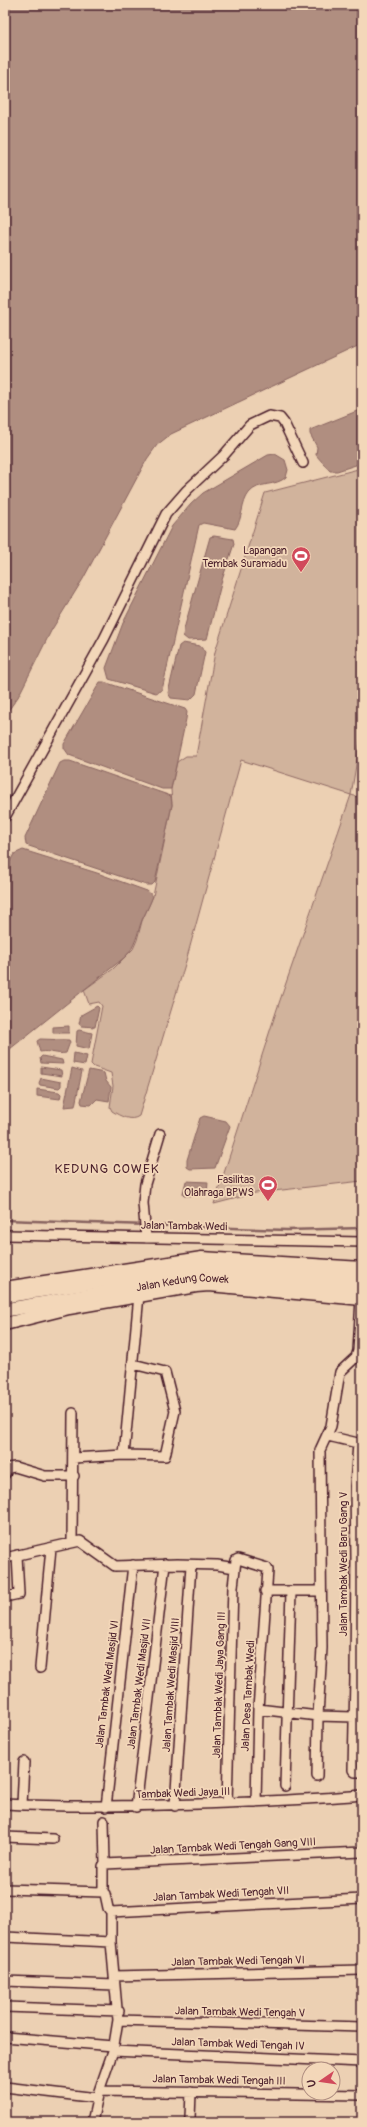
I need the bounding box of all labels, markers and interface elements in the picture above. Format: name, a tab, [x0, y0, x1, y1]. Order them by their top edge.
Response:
place label: Lapangan Tembak Suramadu	[202, 544, 287, 570]
sports icon: Lapangan Tembak Suramadu	[290, 545, 312, 573]
district label: KEDUNG COWEK	[54, 1161, 160, 1177]
place label: Fasilitas Olahraga BPWS	[184, 1173, 254, 1199]
sports icon: Fasilitas Olahraga BPWS	[257, 1174, 279, 1202]
street label: Jalan Tambak Wedi	[141, 1219, 227, 1233]
street label: Jalan Kedung Cowek	[135, 1270, 230, 1294]
street label: Jalan Tambak Wedi Baru Gang V	[337, 1492, 350, 1636]
street label: Jalan Tambak Wedi Jaya Gang III	[210, 1611, 228, 1759]
street label: Jalan Tambak Wedi Masjid VIII	[160, 1617, 182, 1753]
street label: Jalan Tambak Wedi Masjid VII	[125, 1618, 153, 1750]
street label: Jalan Tambak Wedi Masjid VI	[93, 1619, 121, 1749]
street label: Jalan Desa Tambak Wedi	[239, 1640, 257, 1752]
street label: Tambak Wedi Jaya III	[136, 1785, 230, 1801]
street label: Jalan Tambak Wedi Tengah Gang VIII	[150, 1835, 316, 1857]
street label: Jalan Tambak Wedi Tengah VII	[152, 1884, 290, 1904]
street label: Jalan Tambak Wedi Tengah VI	[171, 1953, 305, 1969]
street label: Jalan Tambak Wedi Tengah V	[175, 2004, 305, 2020]
street label: Jalan Tambak Wedi Tengah IV	[171, 2035, 305, 2053]
north arrow	[301, 2061, 341, 2101]
street label: Jalan Tambak Wedi Tengah III	[152, 2072, 286, 2088]
text: U	[305, 2078, 319, 2088]

